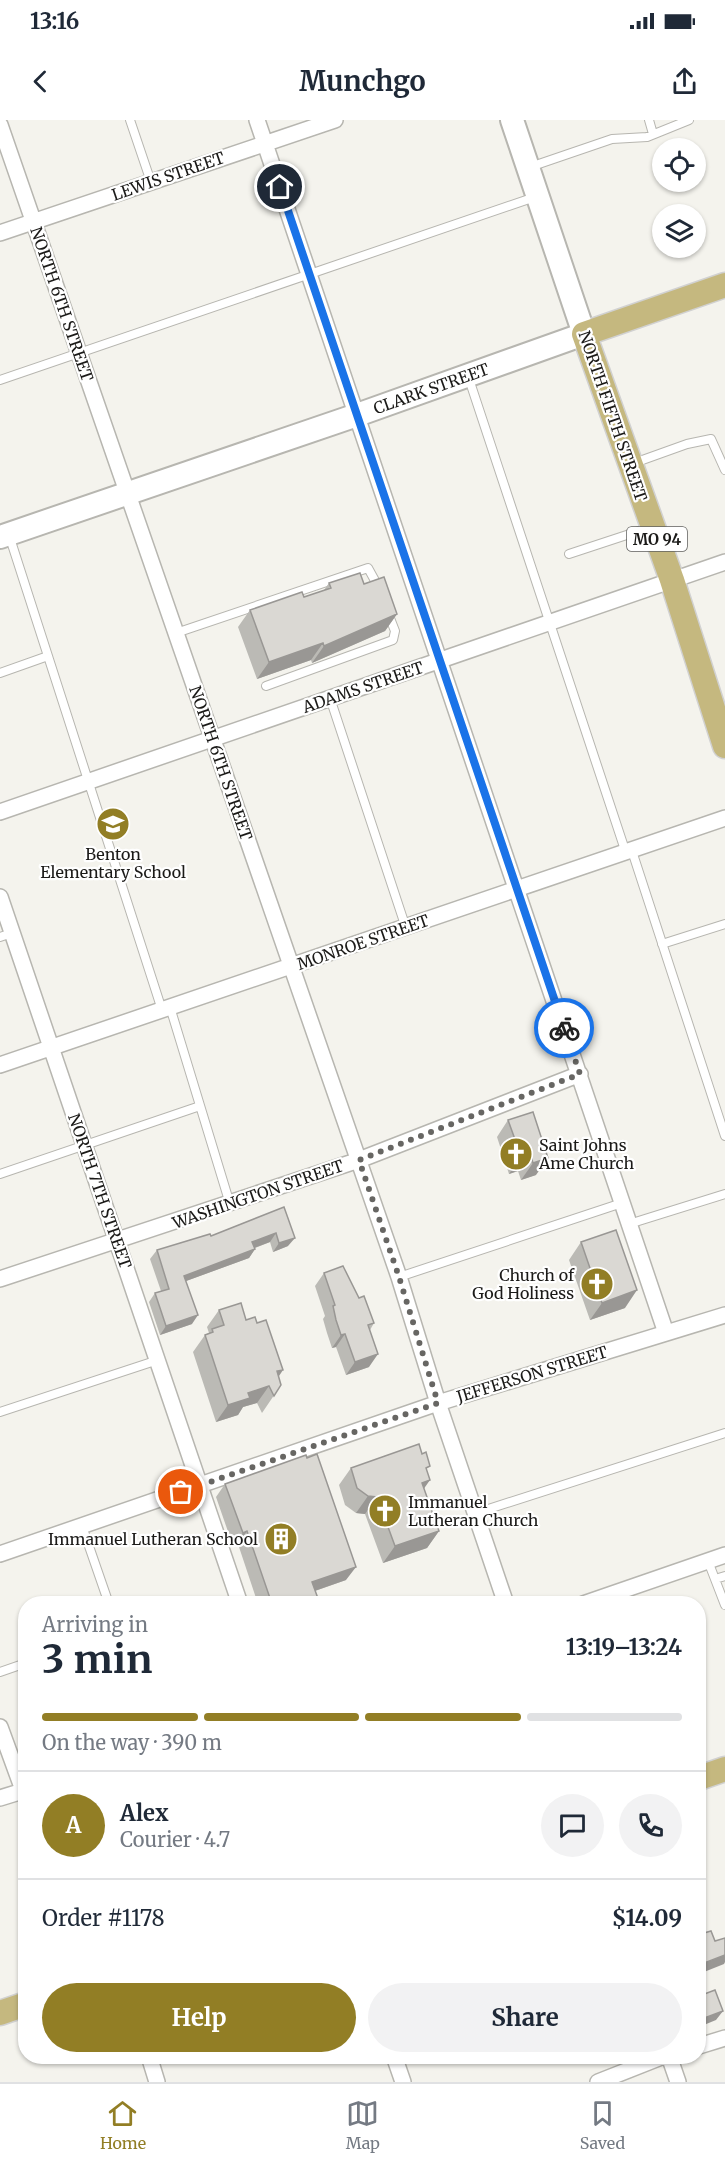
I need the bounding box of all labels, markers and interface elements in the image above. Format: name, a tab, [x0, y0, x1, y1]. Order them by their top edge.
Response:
text: 13:16	[30, 7, 79, 35]
text: Munchgo	[299, 64, 426, 98]
icon: back	[24, 65, 57, 98]
icon: share	[668, 65, 701, 98]
map controls	[652, 138, 706, 258]
button: locate	[652, 138, 706, 192]
street label: LEWIS STREET	[109, 147, 227, 205]
pin	[254, 161, 305, 212]
icon: home	[263, 170, 296, 203]
button: layers	[652, 204, 706, 258]
street label: NORTH 6TH STREET	[26, 224, 98, 384]
street label: NORTH FIFTH STREET	[574, 328, 652, 504]
street label: CLARK STREET	[371, 359, 492, 418]
road number: MO 94	[627, 527, 687, 551]
street label: ADAMS STREET	[299, 657, 426, 717]
street label: NORTH 6TH STREET	[185, 683, 257, 843]
school or university icon: Benton Elementary School	[95, 806, 131, 842]
place label: Benton Elementary School	[40, 844, 186, 882]
street label: MONROE STREET	[294, 910, 432, 974]
courier	[534, 998, 594, 1058]
icon: bike	[548, 1012, 581, 1045]
street label: NORTH 7TH STREET	[64, 1111, 136, 1271]
place label: Saint Johns Ame Church	[538, 1135, 634, 1173]
church icon: Saint Johns Ame Church	[498, 1136, 534, 1172]
street label: WASHINGTON STREET	[169, 1155, 346, 1233]
place label: Church of God Holiness	[472, 1265, 575, 1303]
church icon: Church of God Holiness	[579, 1266, 615, 1302]
street label: JEFFERSON STREET	[453, 1342, 610, 1407]
pin	[155, 1466, 206, 1517]
icon: bag	[164, 1475, 197, 1508]
place label: Immanuel Lutheran Church	[408, 1492, 539, 1530]
church icon: Immanuel Lutheran Church	[367, 1493, 403, 1529]
building icon: Immanuel Lutheran School	[263, 1521, 299, 1557]
place label: Immanuel Lutheran School	[48, 1529, 258, 1549]
text: Arriving in	[42, 1612, 148, 1637]
text: 13:19–13:24	[566, 1633, 682, 1661]
text: 3 min	[42, 1635, 152, 1684]
text: On the way · 390 m	[42, 1730, 222, 1755]
button: chat	[541, 1794, 604, 1857]
button: phone	[619, 1794, 682, 1857]
text: Alex	[120, 1799, 169, 1827]
text: A	[66, 1811, 81, 1839]
text: Courier · 4.7	[120, 1827, 230, 1852]
text: Order #1178	[42, 1904, 165, 1932]
text: $14.09	[612, 1904, 682, 1932]
button: Help	[42, 1983, 356, 2052]
button: Share	[368, 1983, 682, 2052]
tab: Home	[100, 2097, 146, 2153]
tab: Map	[346, 2097, 380, 2153]
tab: Saved	[580, 2097, 625, 2153]

